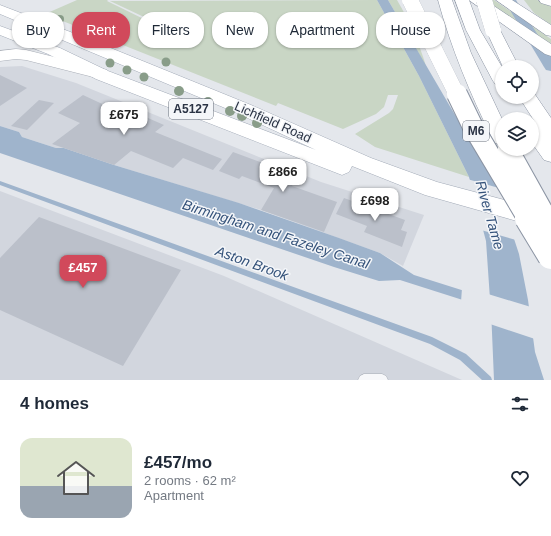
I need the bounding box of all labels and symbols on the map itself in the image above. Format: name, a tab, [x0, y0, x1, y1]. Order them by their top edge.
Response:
street label: Lichfield Road	[232, 98, 314, 146]
road number: A5127	[169, 99, 213, 119]
pin: £675	[100, 102, 148, 136]
road number: M6	[463, 121, 489, 141]
pin: £866	[259, 159, 307, 193]
water label: River Tame	[473, 179, 508, 252]
pin: £698	[351, 188, 399, 222]
water label: Birmingham and Fazeley Canal	[181, 196, 372, 272]
water label: Aston Brook	[212, 242, 292, 284]
pin: £457	[59, 255, 107, 289]

